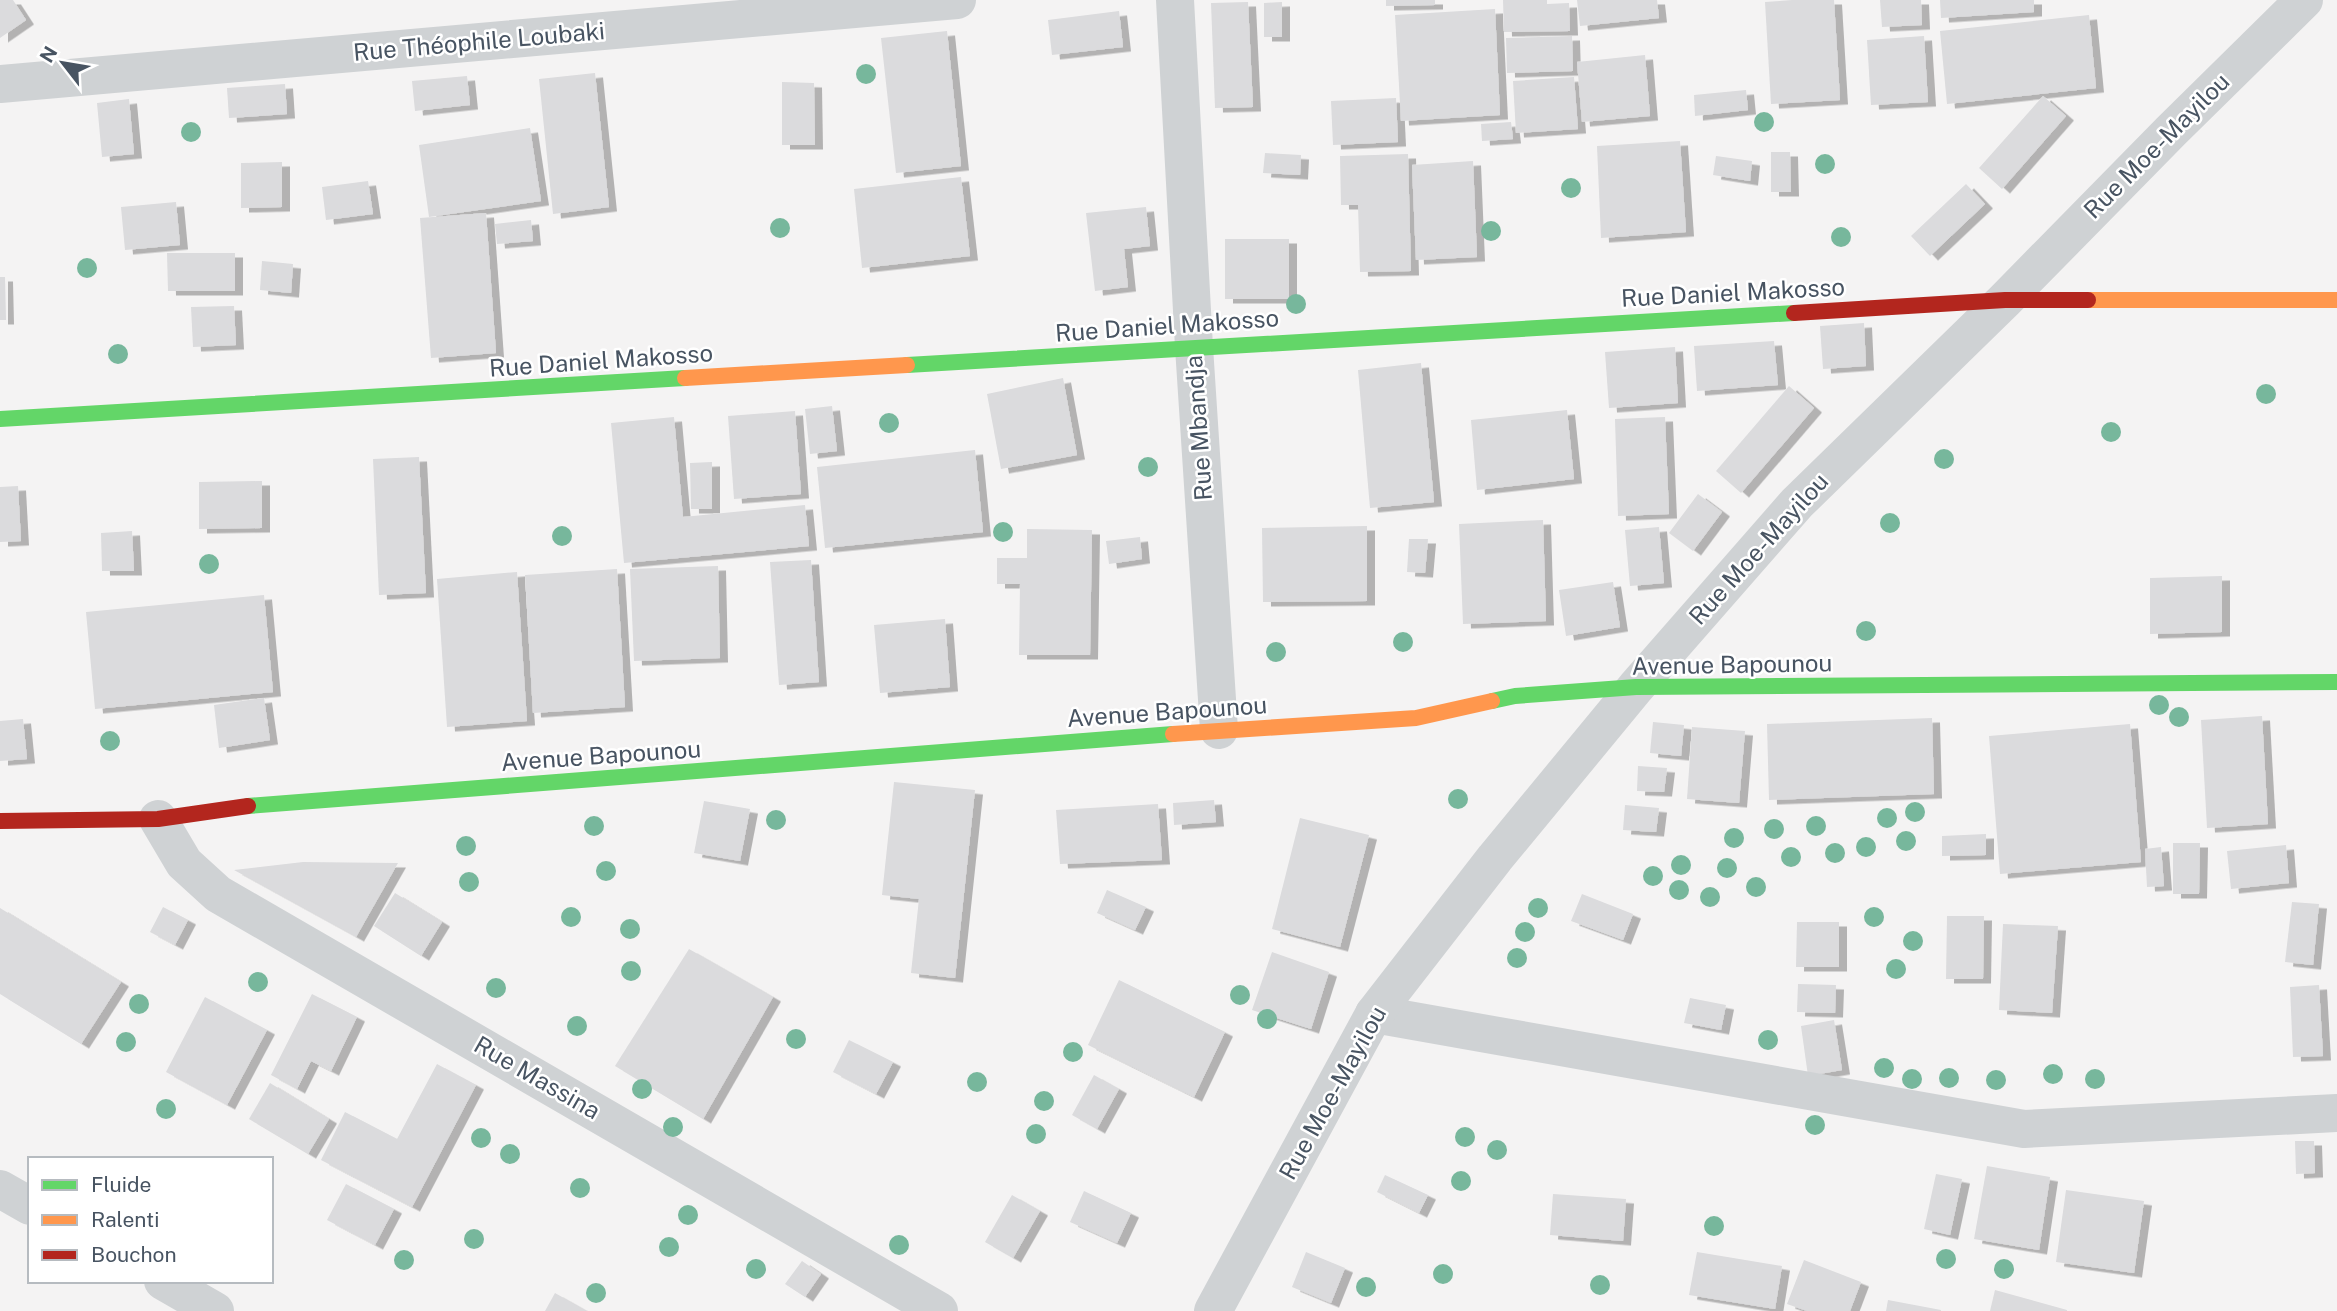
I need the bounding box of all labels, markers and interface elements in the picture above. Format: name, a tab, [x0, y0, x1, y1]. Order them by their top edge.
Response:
street label: Rue Théophile Loubaki	[352, 16, 606, 66]
north arrow	[28, 28, 98, 98]
text: N	[35, 42, 62, 66]
street label: Rue Moe-Mayilou	[2078, 67, 2235, 224]
street label: Rue Daniel Makosso	[1620, 272, 1846, 312]
street label: Rue Daniel Makosso	[1054, 303, 1280, 347]
street label: Rue Daniel Makosso	[488, 338, 714, 382]
street label: Rue Mbandja	[1179, 354, 1217, 502]
street label: Rue Moe-Mayilou	[1683, 467, 1834, 630]
street label: Avenue Bapounou	[1631, 648, 1833, 680]
street label: Avenue Bapounou	[1066, 690, 1268, 732]
street label: Avenue Bapounou	[500, 734, 702, 776]
street label: Rue Moe-Mayilou	[1273, 1001, 1391, 1184]
street label: Rue Massina	[469, 1030, 606, 1125]
legend	[28, 1157, 273, 1283]
text: Fluide	[91, 1172, 151, 1197]
text: Ralenti	[91, 1207, 159, 1232]
text: Bouchon	[91, 1242, 177, 1267]

